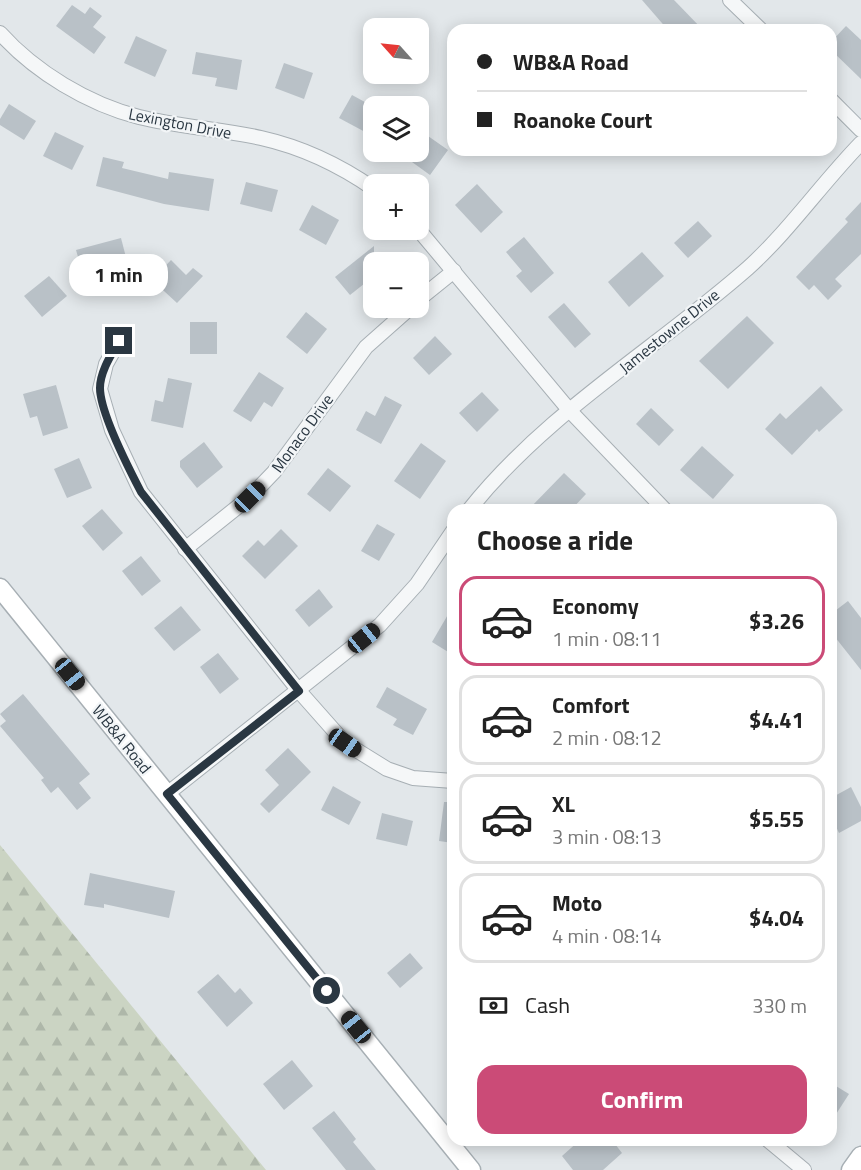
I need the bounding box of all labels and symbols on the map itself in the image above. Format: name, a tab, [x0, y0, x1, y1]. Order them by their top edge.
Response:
north arrow	[363, 18, 429, 84]
street label: Lexington Drive	[127, 101, 233, 145]
callout: 1 min	[70, 254, 168, 296]
street label: Jamestowne Drive	[614, 283, 724, 379]
route end	[105, 327, 132, 354]
street label: Monaco Drive	[265, 389, 339, 477]
car	[231, 478, 269, 516]
car	[344, 620, 384, 656]
car	[52, 654, 88, 694]
street label: WB&A Road	[87, 699, 157, 779]
car	[325, 725, 365, 761]
route start	[313, 977, 340, 1004]
car	[338, 1007, 374, 1047]

